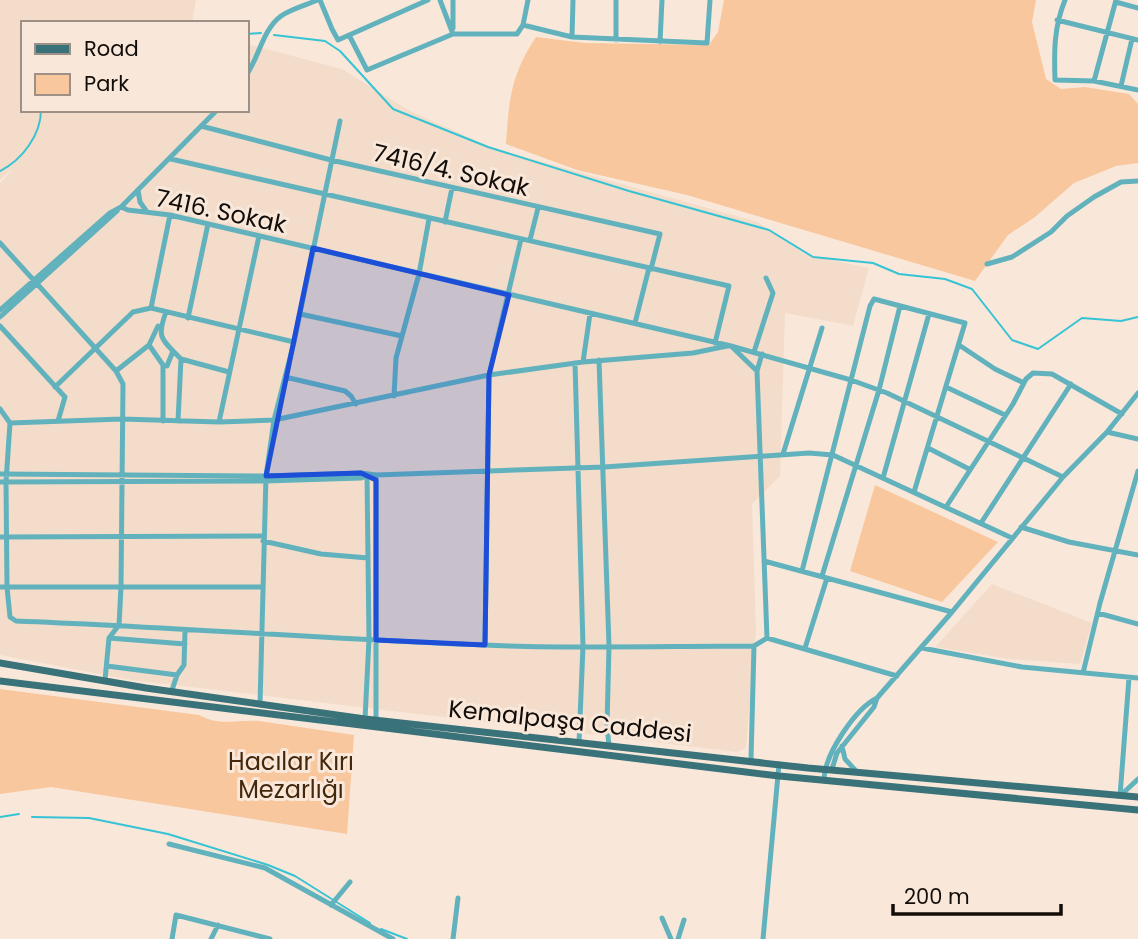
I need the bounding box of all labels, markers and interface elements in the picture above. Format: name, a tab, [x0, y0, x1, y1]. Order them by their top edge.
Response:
legend	[21, 21, 248, 112]
text: Road	[84, 34, 139, 63]
text: Park	[84, 69, 129, 98]
street label: 7416/4. Sokak	[370, 136, 533, 204]
street label: 7416. Sokak	[153, 181, 290, 241]
street label: Kemalpaşa Caddesi	[447, 692, 693, 750]
park label: Hacılar Kırı Mezarlığı	[228, 745, 354, 806]
scale bar	[893, 872, 1061, 916]
text: 200 m	[904, 882, 970, 911]

